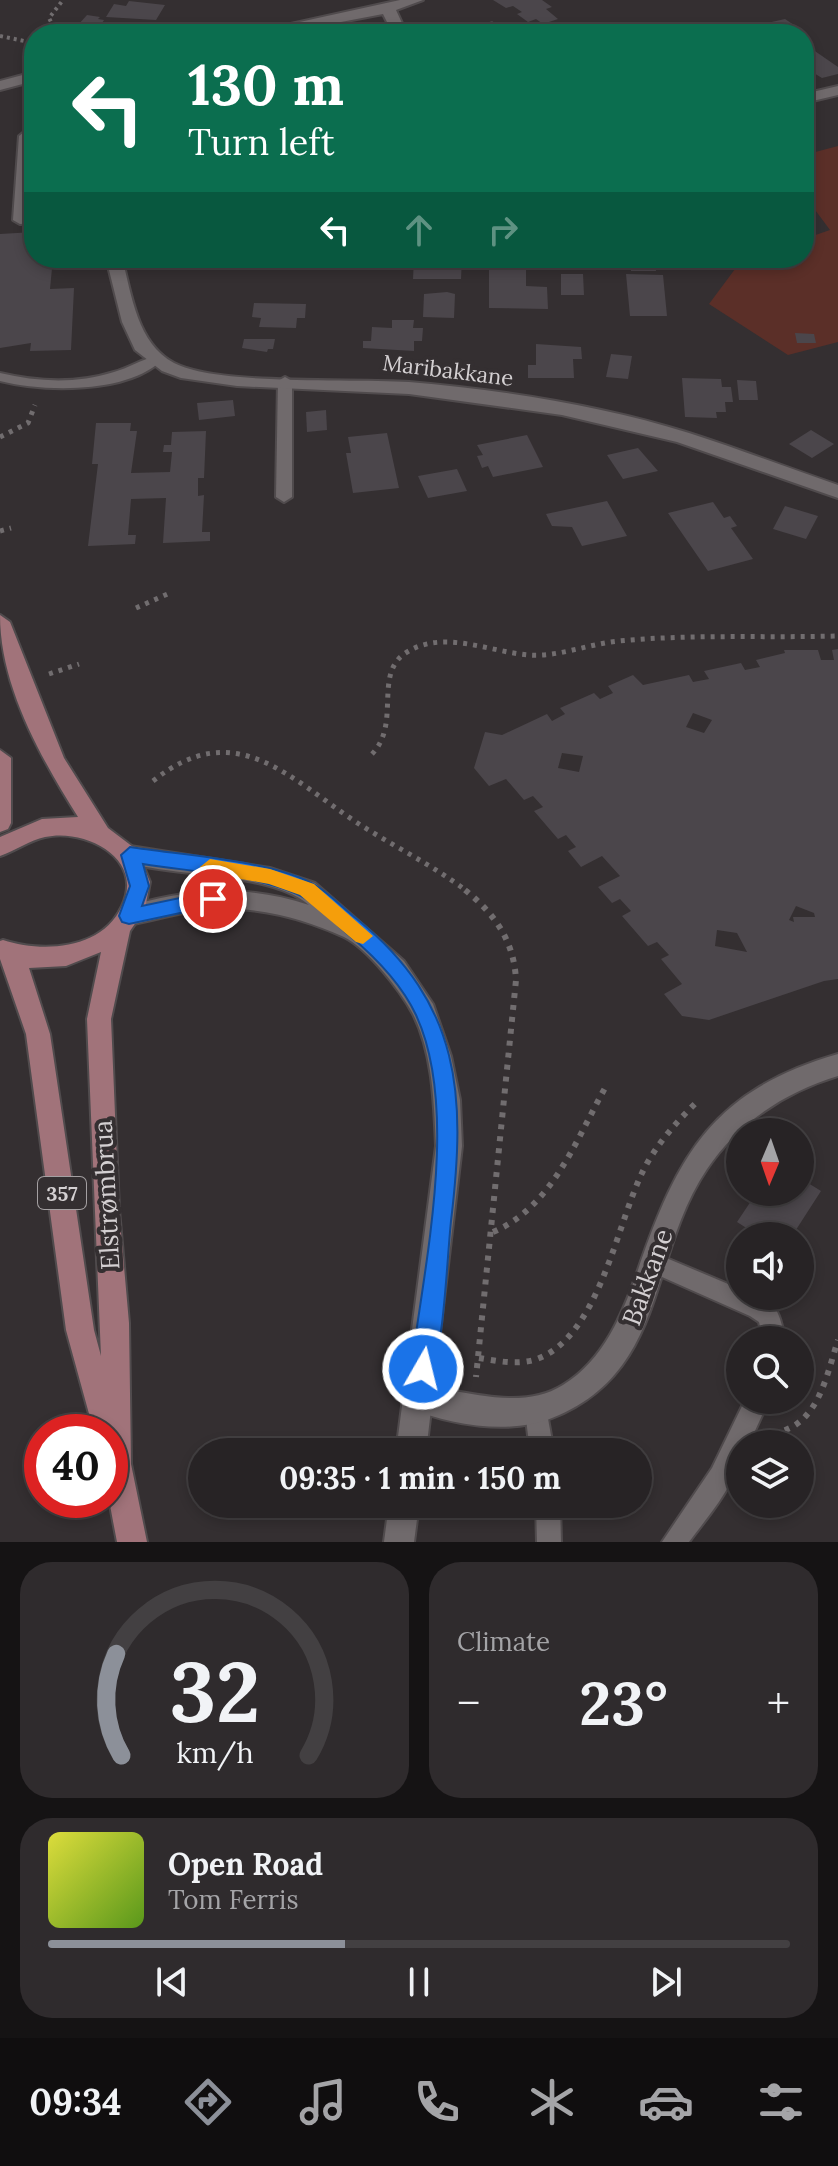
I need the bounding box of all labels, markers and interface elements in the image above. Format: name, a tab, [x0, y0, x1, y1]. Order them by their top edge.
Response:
text: 130 m	[188, 49, 344, 120]
icon: left	[56, 56, 160, 160]
text: Turn left	[188, 119, 335, 165]
icon: left	[313, 208, 357, 252]
icon: ahead	[397, 208, 441, 252]
icon: right	[481, 208, 525, 252]
street label: Maribakkane	[381, 348, 515, 392]
pin	[179, 865, 247, 933]
icon: arrive	[191, 877, 235, 921]
north arrow	[726, 1118, 814, 1206]
map controls	[726, 1118, 814, 1518]
street label: Elstrømbrua	[86, 1119, 126, 1271]
road number: 357	[38, 1177, 86, 1209]
button: sound	[726, 1222, 814, 1310]
street label: Bakkane	[614, 1224, 680, 1330]
button: search	[726, 1326, 814, 1414]
position arrow	[381, 1327, 465, 1411]
speed limit sign: 40	[24, 1414, 128, 1518]
button: layers	[726, 1430, 814, 1518]
text: 09:35 · 1 min · 150 m	[279, 1459, 561, 1497]
text: Climate	[457, 1625, 550, 1658]
text: 32	[169, 1638, 260, 1745]
text: 23°	[579, 1665, 668, 1741]
text: −	[457, 1675, 480, 1731]
text: +	[767, 1675, 790, 1731]
text: km/h	[176, 1734, 253, 1771]
text: Open Road	[168, 1845, 323, 1883]
text: Tom Ferris	[168, 1883, 298, 1916]
icon: previous	[150, 1960, 194, 2004]
icon: pause	[397, 1960, 441, 2004]
icon: next	[644, 1960, 688, 2004]
icon: directions	[180, 2074, 236, 2130]
icon: music	[295, 2074, 351, 2130]
icon: phone	[409, 2074, 465, 2130]
icon: climate	[524, 2074, 580, 2130]
icon: car	[638, 2074, 694, 2130]
icon: filters	[753, 2074, 809, 2130]
text: 09:34	[29, 2079, 122, 2125]

